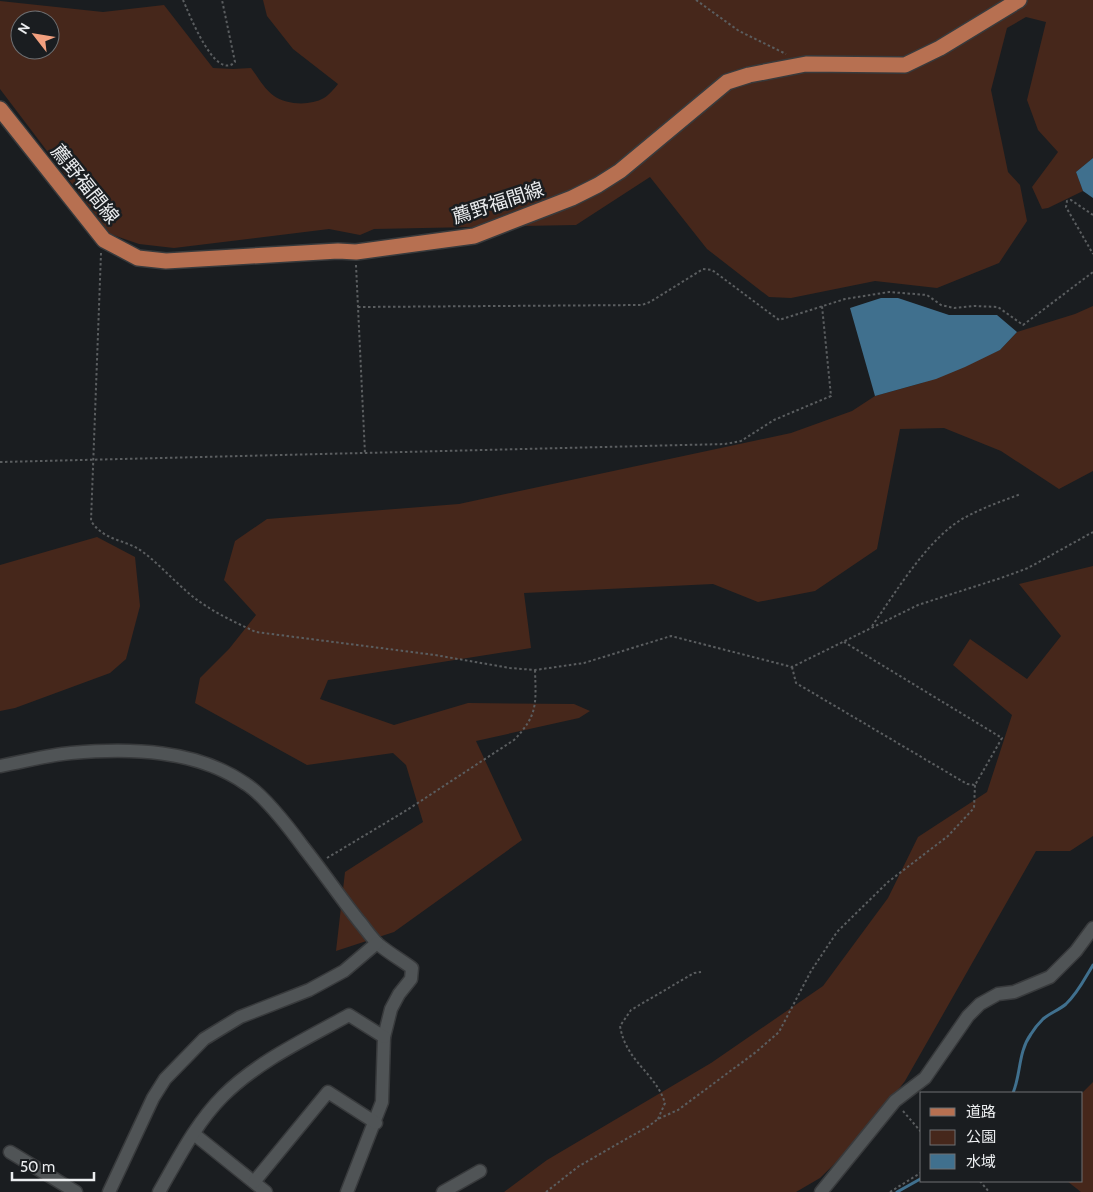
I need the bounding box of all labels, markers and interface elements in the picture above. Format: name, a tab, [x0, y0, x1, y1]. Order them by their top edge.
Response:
north arrow	[10, 10, 60, 60]
text: N	[14, 19, 34, 37]
street label: 薦野福間線	[46, 140, 124, 228]
street label: 薦野福間線	[449, 177, 547, 229]
legend	[920, 1092, 1083, 1182]
text: 道路	[966, 1103, 996, 1121]
text: 公園	[966, 1128, 996, 1146]
scale bar	[12, 1150, 95, 1182]
text: 水域	[966, 1153, 996, 1171]
text: 50 m	[20, 1158, 55, 1176]

